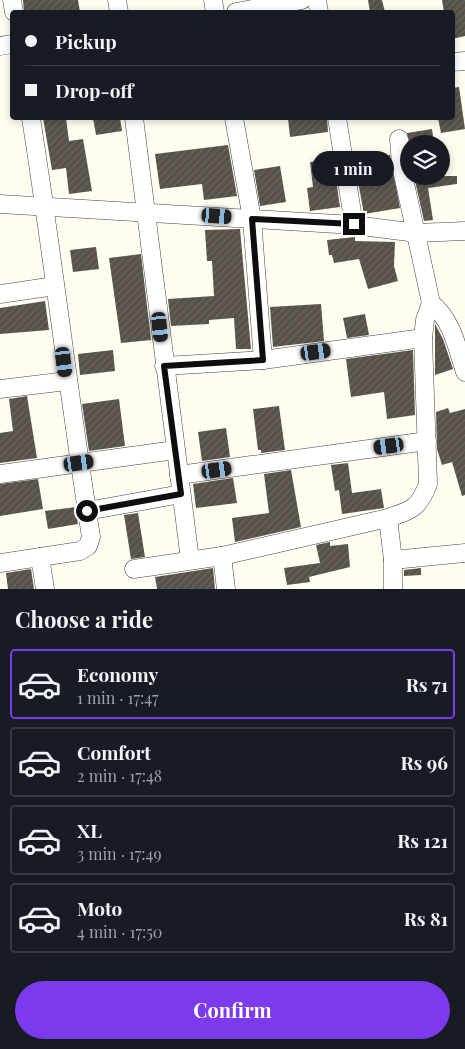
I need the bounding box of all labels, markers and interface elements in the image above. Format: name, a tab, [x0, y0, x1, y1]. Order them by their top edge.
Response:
text: Pickup	[55, 28, 117, 54]
text: Drop-off	[55, 77, 133, 103]
map controls	[400, 135, 450, 185]
button: layers	[400, 135, 450, 185]
callout: 1 min	[313, 152, 395, 186]
text: 1 min	[333, 158, 373, 179]
car	[201, 207, 232, 225]
route end	[343, 213, 365, 235]
car	[150, 311, 169, 343]
car	[300, 342, 331, 362]
car	[54, 346, 73, 378]
car	[373, 436, 404, 456]
car	[63, 453, 94, 473]
car	[201, 460, 232, 480]
route start	[76, 500, 98, 522]
text: Choose a ride	[15, 604, 153, 634]
text: Economy	[77, 661, 158, 687]
icon: car	[17, 662, 62, 707]
text: Rs 71	[406, 671, 448, 697]
text: 1 min · 17:47	[77, 687, 158, 708]
text: Comfort	[77, 739, 151, 765]
icon: car	[17, 740, 62, 785]
text: Rs 96	[400, 749, 448, 775]
text: 2 min · 17:48	[77, 765, 162, 786]
text: XL	[77, 817, 102, 843]
icon: car	[17, 818, 62, 863]
text: Rs 121	[397, 827, 448, 853]
text: 3 min · 17:49	[77, 843, 162, 864]
text: Moto	[77, 895, 122, 921]
icon: car	[17, 896, 62, 941]
text: Rs 81	[404, 905, 448, 931]
text: 4 min · 17:50	[77, 921, 162, 942]
button: Confirm	[15, 981, 450, 1039]

